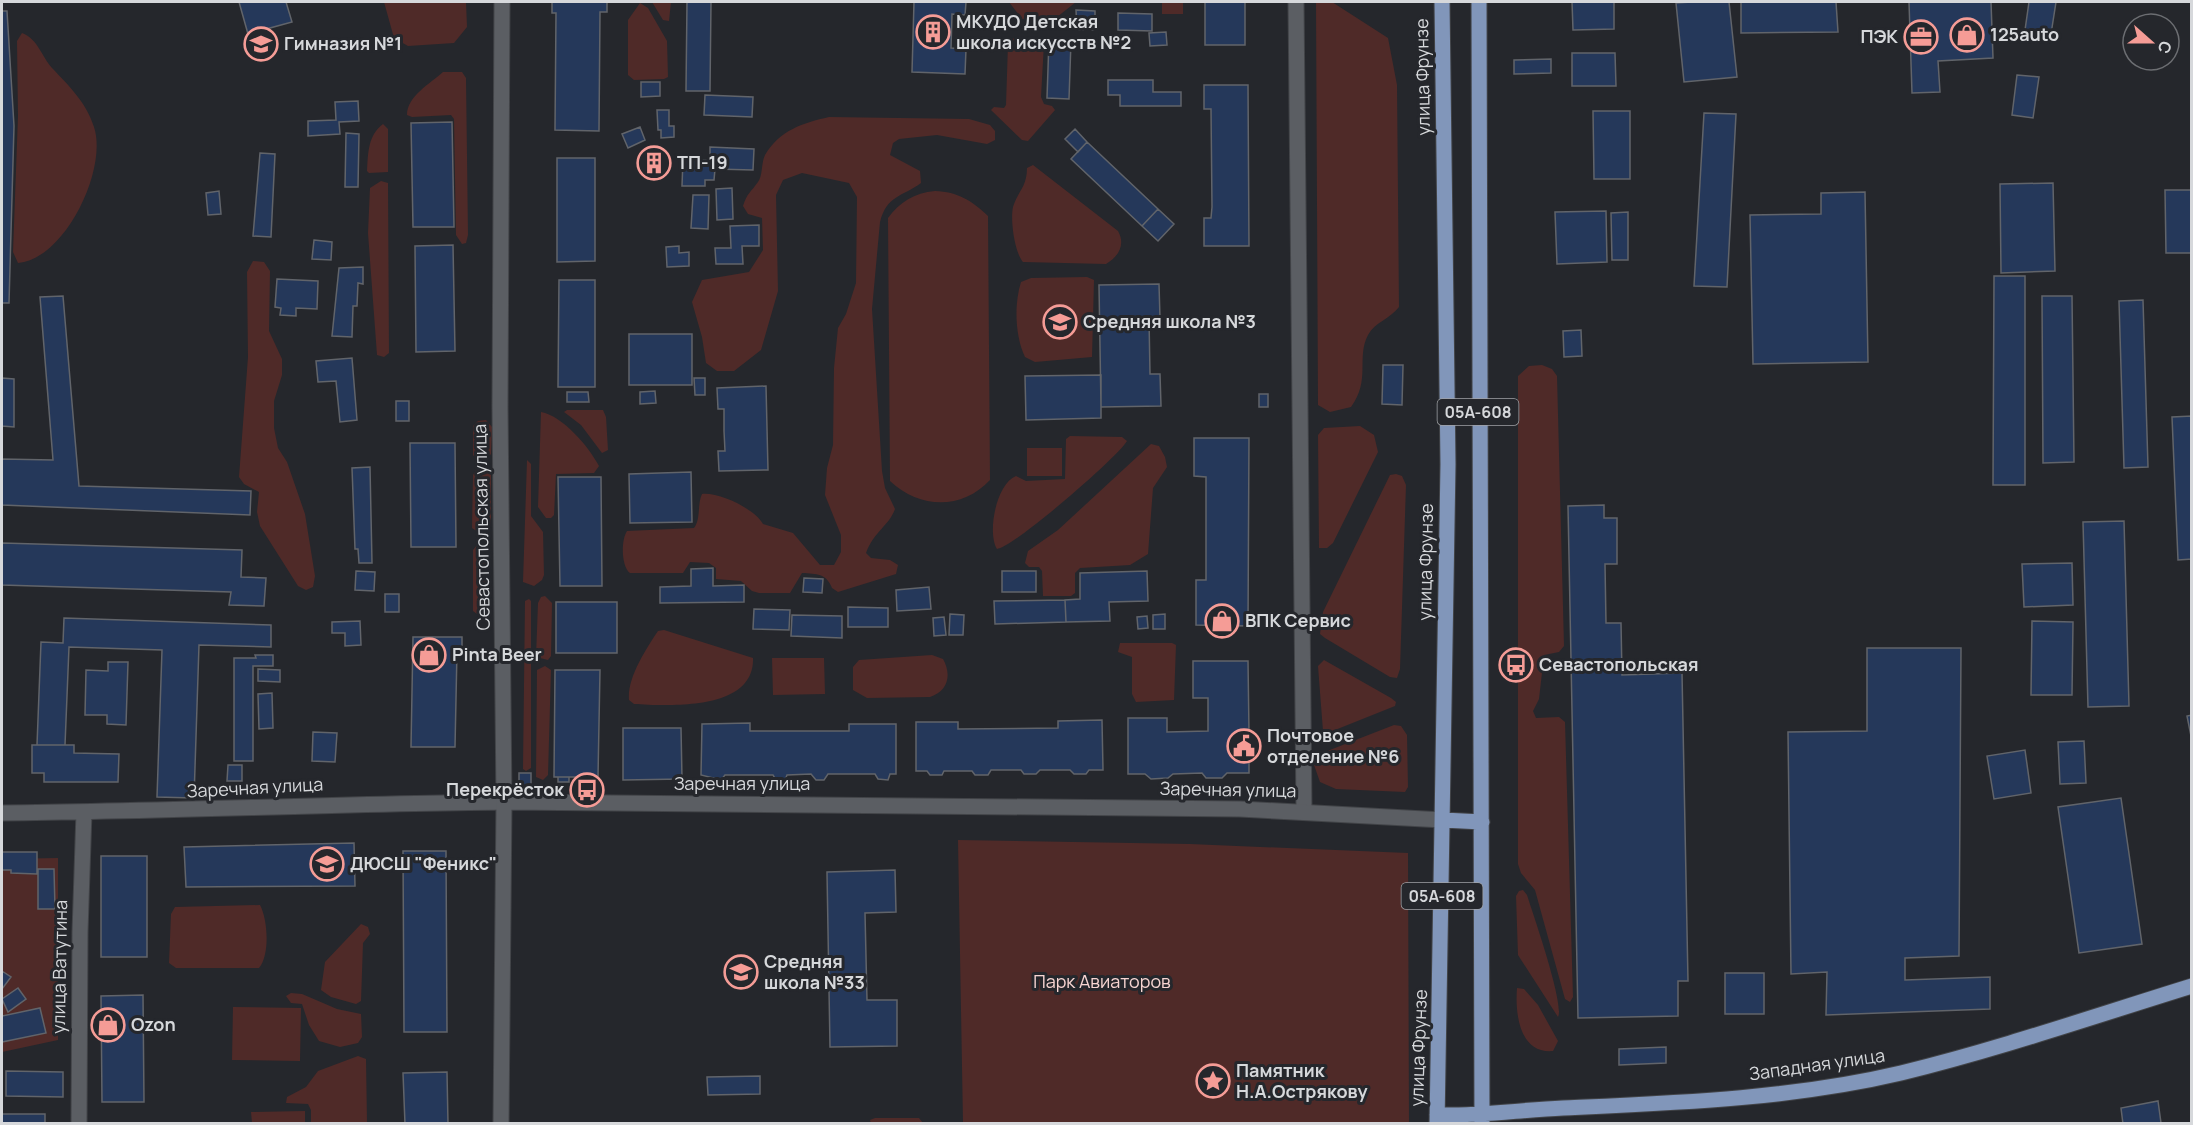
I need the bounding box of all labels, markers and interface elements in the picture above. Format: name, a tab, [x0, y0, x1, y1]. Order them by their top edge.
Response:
place label: МКУДО Детская школа искусств №2	[956, 9, 1131, 54]
north arrow	[2121, 12, 2181, 72]
building icon: МКУДО Детская школа искусств №2	[915, 14, 951, 50]
shop icon: 125auto	[1949, 17, 1985, 53]
street label: улица Фрунзе	[1409, 18, 1435, 136]
office icon: ПЭК	[1903, 19, 1939, 55]
place label: 125auto	[1990, 22, 2059, 46]
place label: ПЭК	[1860, 24, 1898, 48]
school or university icon: Гимназия №1	[243, 26, 279, 62]
place label: Гимназия №1	[284, 31, 402, 55]
text: С	[2153, 38, 2177, 57]
building icon: ТП-19	[636, 145, 672, 181]
place label: ТП-19	[677, 150, 728, 174]
school or university icon: Средняя школа №3	[1042, 304, 1078, 340]
place label: Средняя школа №3	[1083, 309, 1256, 333]
road number: 05А-608	[1438, 399, 1518, 425]
street label: Севастопольская улица	[467, 424, 495, 630]
street label: улица Фрунзе	[1412, 503, 1438, 621]
shop icon: ВПК Сервис	[1204, 603, 1240, 639]
place label: ВПК Сервис	[1245, 608, 1351, 632]
shop icon: Pinta Beer	[411, 637, 447, 673]
place label: Pinta Beer	[452, 642, 542, 666]
bus stop icon: Севастопольская	[1498, 647, 1534, 683]
place label: Севастопольская	[1539, 652, 1698, 676]
place label: Почтовое отделение №6	[1267, 723, 1399, 768]
public building icon: Почтовое отделение №6	[1226, 728, 1262, 764]
street label: Заречная улица	[186, 771, 324, 803]
street label: Заречная улица	[674, 771, 810, 795]
bus stop icon: Перекрёсток	[569, 772, 605, 808]
street label: Заречная улица	[1159, 776, 1297, 802]
place label: Перекрёсток	[446, 777, 565, 801]
school or university icon: ДЮСШ "Феникс"	[309, 846, 345, 882]
place label: ДЮСШ "Феникс"	[350, 851, 497, 875]
road number: 05А-608	[1402, 883, 1482, 909]
street label: улица Ватутина	[46, 900, 72, 1034]
place label: Средняя школа №33	[764, 949, 865, 994]
school or university icon: Средняя школа №33	[723, 954, 759, 990]
park label: Парк Авиаторов	[1033, 969, 1171, 993]
street label: улица Фрунзе	[1404, 989, 1432, 1107]
shop icon: Ozon	[90, 1007, 126, 1043]
place label: Ozon	[131, 1012, 176, 1036]
street label: Западная улица	[1747, 1043, 1886, 1085]
place label: Памятник Н.А.Острякову	[1236, 1058, 1368, 1103]
place icon: Памятник Н.А.Острякову	[1195, 1063, 1231, 1099]

